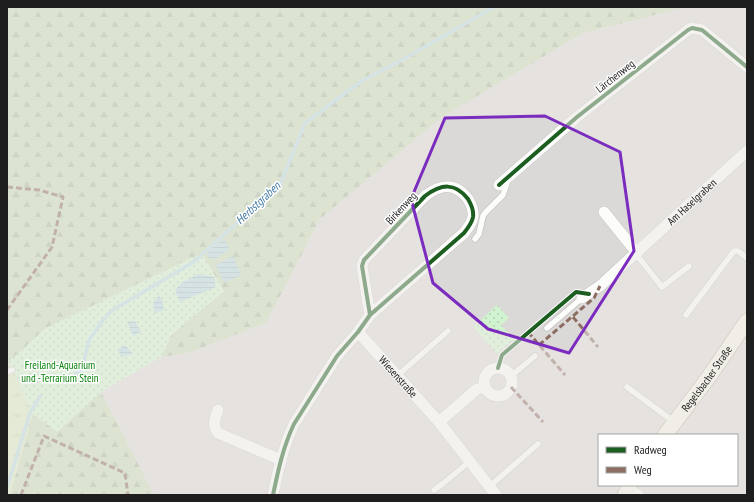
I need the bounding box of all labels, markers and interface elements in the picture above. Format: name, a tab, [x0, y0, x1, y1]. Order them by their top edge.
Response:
street label: Lärchenweg	[593, 56, 638, 96]
street label: Am Haselgraben	[664, 176, 719, 228]
water label: Herbstgraben	[232, 178, 284, 227]
street label: Birkenweg	[382, 189, 420, 227]
street label: Regelsbacher Straße	[678, 343, 735, 414]
street label: Wiesenstraße	[376, 353, 421, 401]
park label: Freiland-Aquarium und -Terrarium Stein	[21, 358, 99, 385]
legend	[598, 434, 738, 486]
text: Radweg	[634, 442, 667, 457]
text: Weg	[634, 462, 652, 477]

